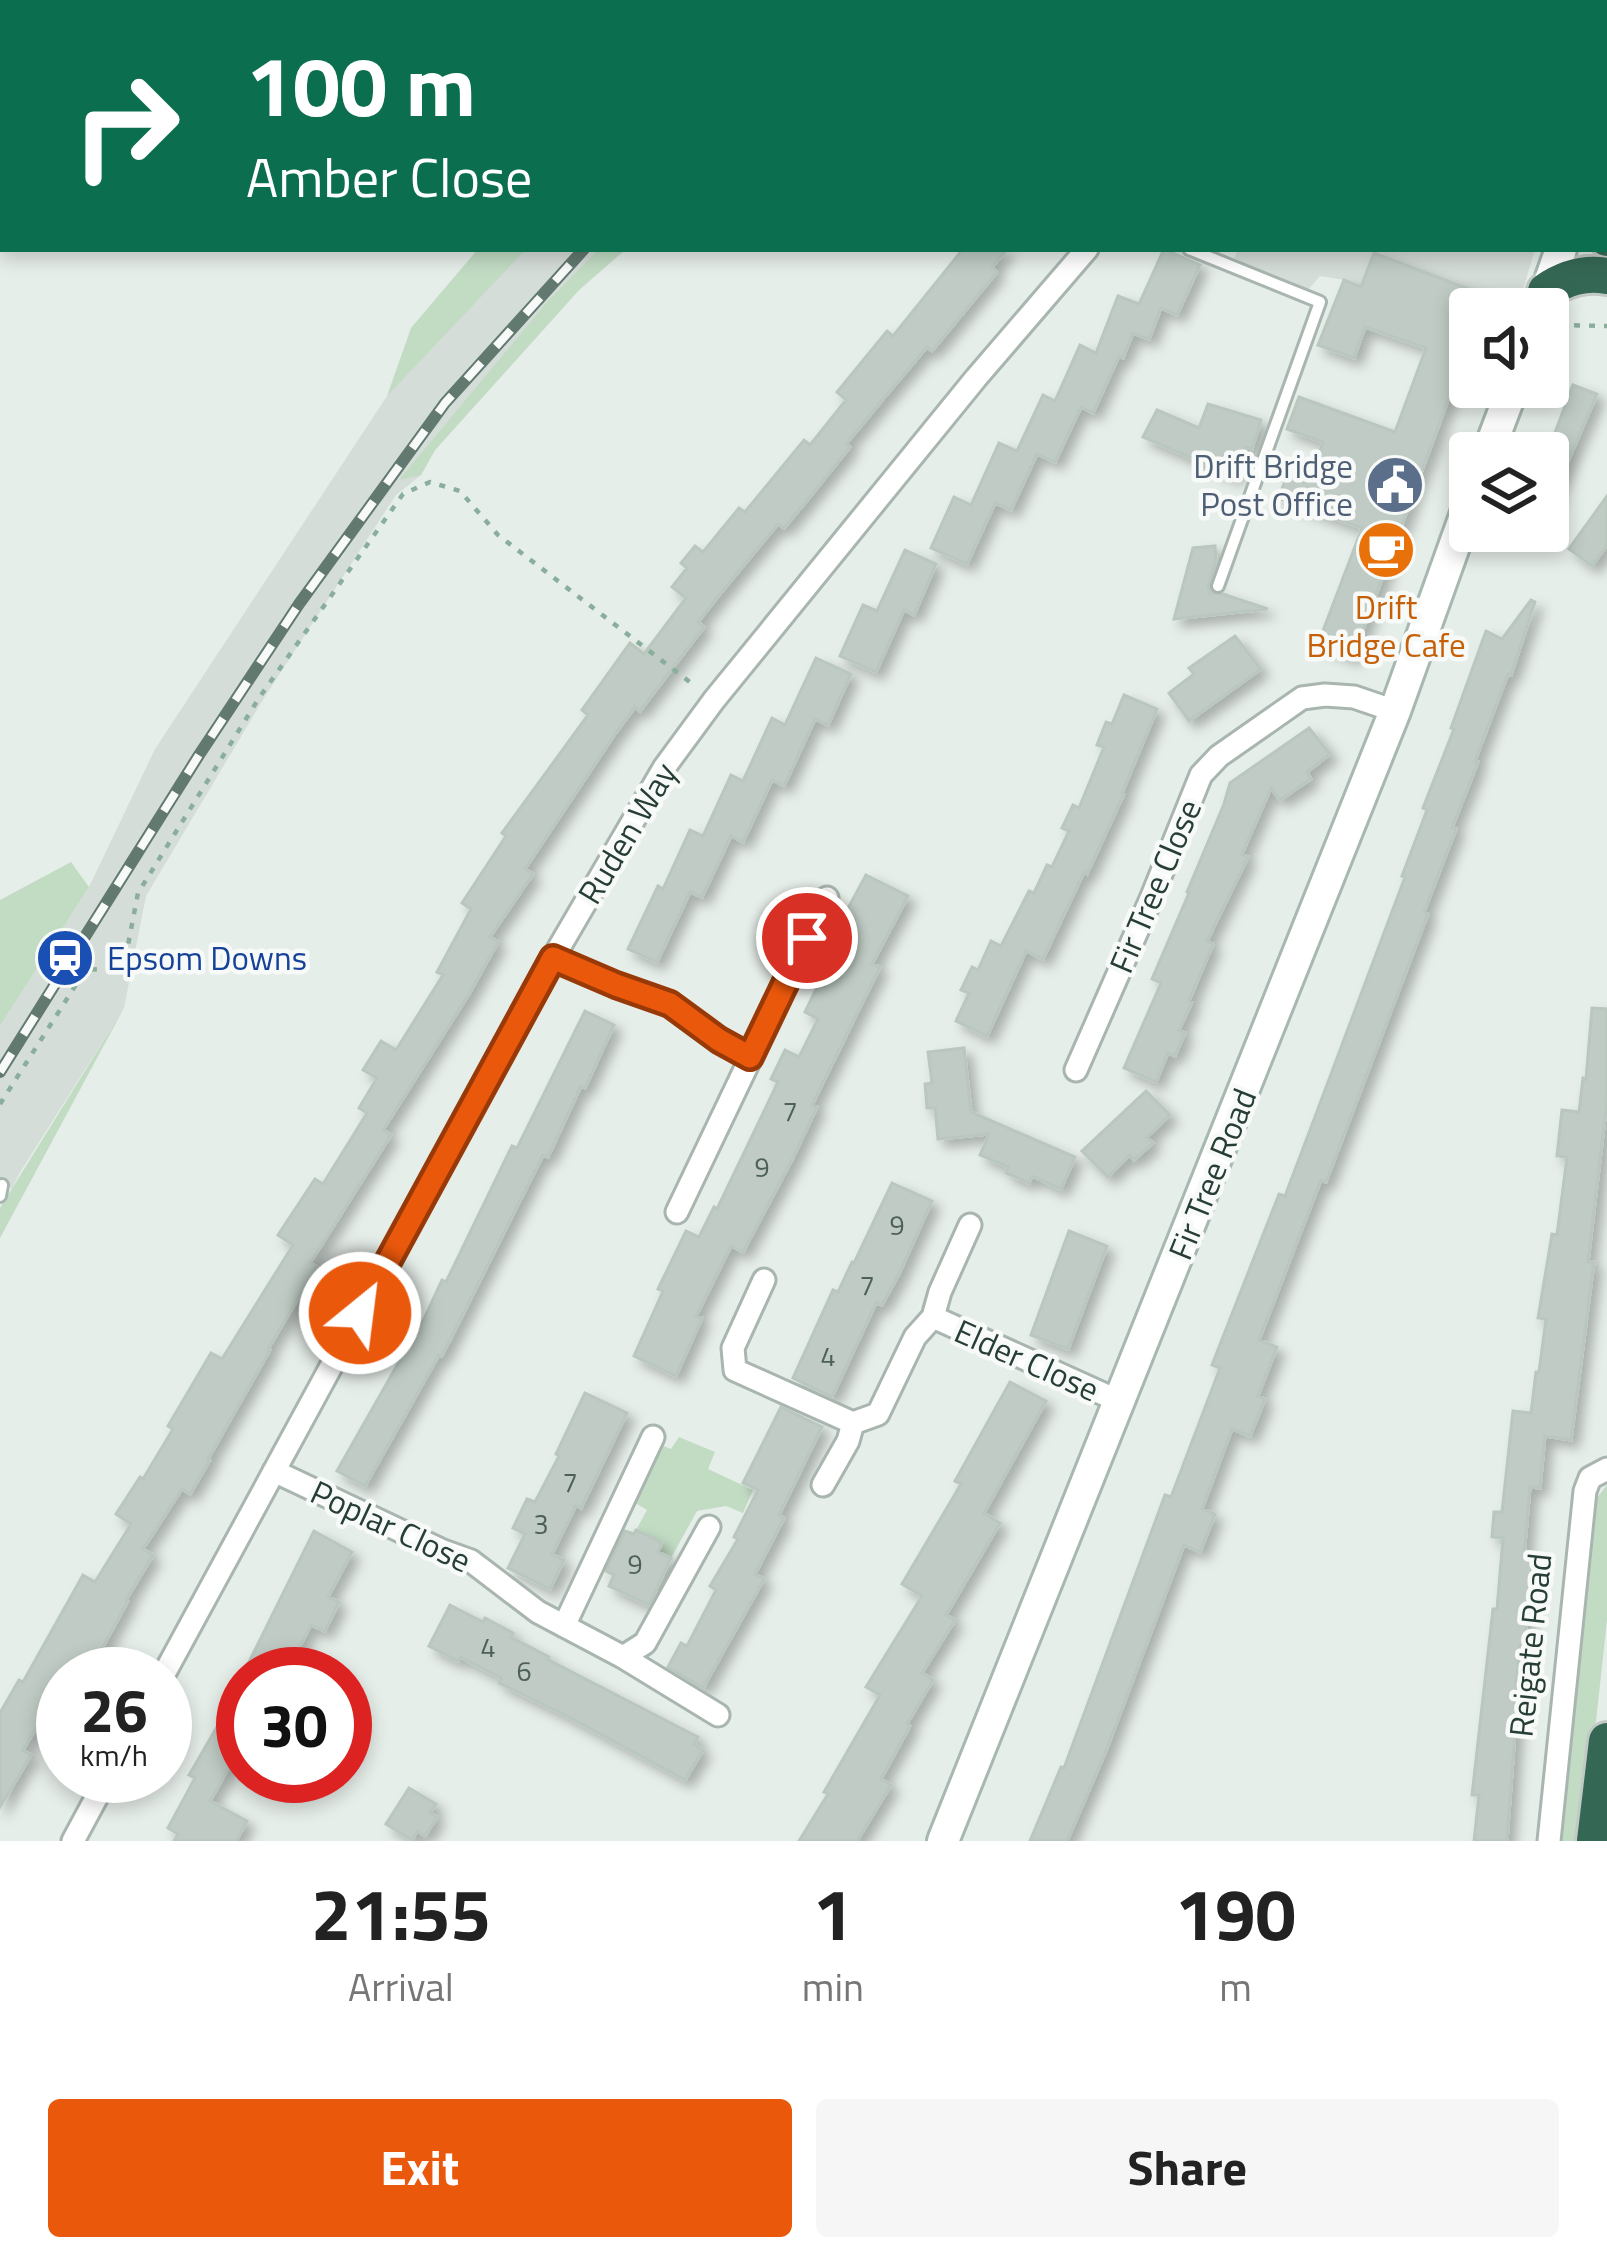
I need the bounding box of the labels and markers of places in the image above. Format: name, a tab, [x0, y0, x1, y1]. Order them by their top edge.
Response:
place label: Drift Bridge Post Office	[1193, 441, 1353, 529]
public building icon: Drift Bridge Post Office	[1364, 454, 1426, 516]
cafe icon: Drift Bridge Cafe	[1355, 519, 1417, 581]
place label: Drift Bridge Cafe	[1306, 582, 1466, 670]
pin	[756, 887, 858, 989]
station icon: Epsom Downs	[34, 927, 96, 989]
place label: Epsom Downs	[107, 933, 307, 983]

